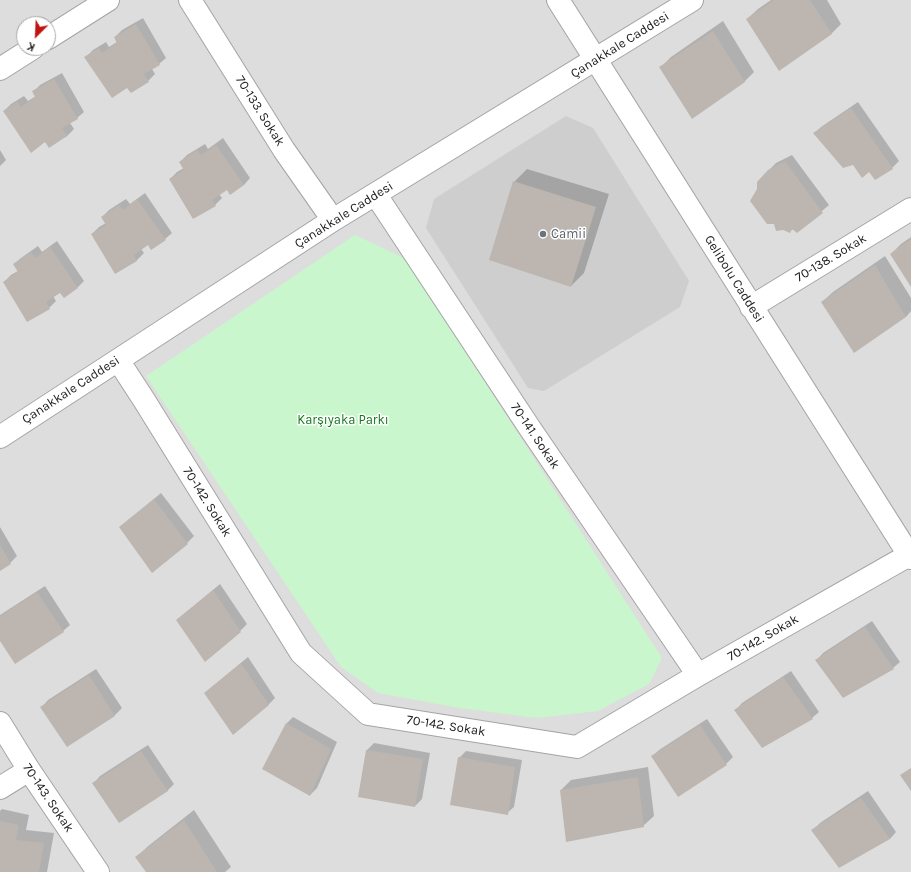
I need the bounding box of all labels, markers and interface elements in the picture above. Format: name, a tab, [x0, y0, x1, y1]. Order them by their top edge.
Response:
street label: Çanakkale Caddesi	[568, 8, 672, 82]
north arrow	[16, 16, 56, 56]
text: K	[25, 39, 37, 54]
street label: 70-133. Sokak	[232, 73, 288, 149]
street label: Çanakkale Caddesi	[292, 178, 396, 252]
place label: Camii	[551, 226, 586, 242]
marker: Camii	[538, 229, 548, 239]
street label: 70-138. Sokak	[792, 231, 870, 285]
street label: Gelibolu Caddesi	[701, 233, 767, 325]
street label: Çanakkale Caddesi	[19, 353, 123, 427]
street label: 70-141. Sokak	[507, 400, 563, 472]
park label: Karşıyaka Parkı	[297, 412, 389, 428]
street label: 70-142. Sokak	[179, 464, 235, 540]
street label: 70-142. Sokak	[725, 611, 801, 665]
street label: 70-142. Sokak	[405, 712, 487, 740]
street label: 70-143. Sokak	[19, 761, 77, 835]

